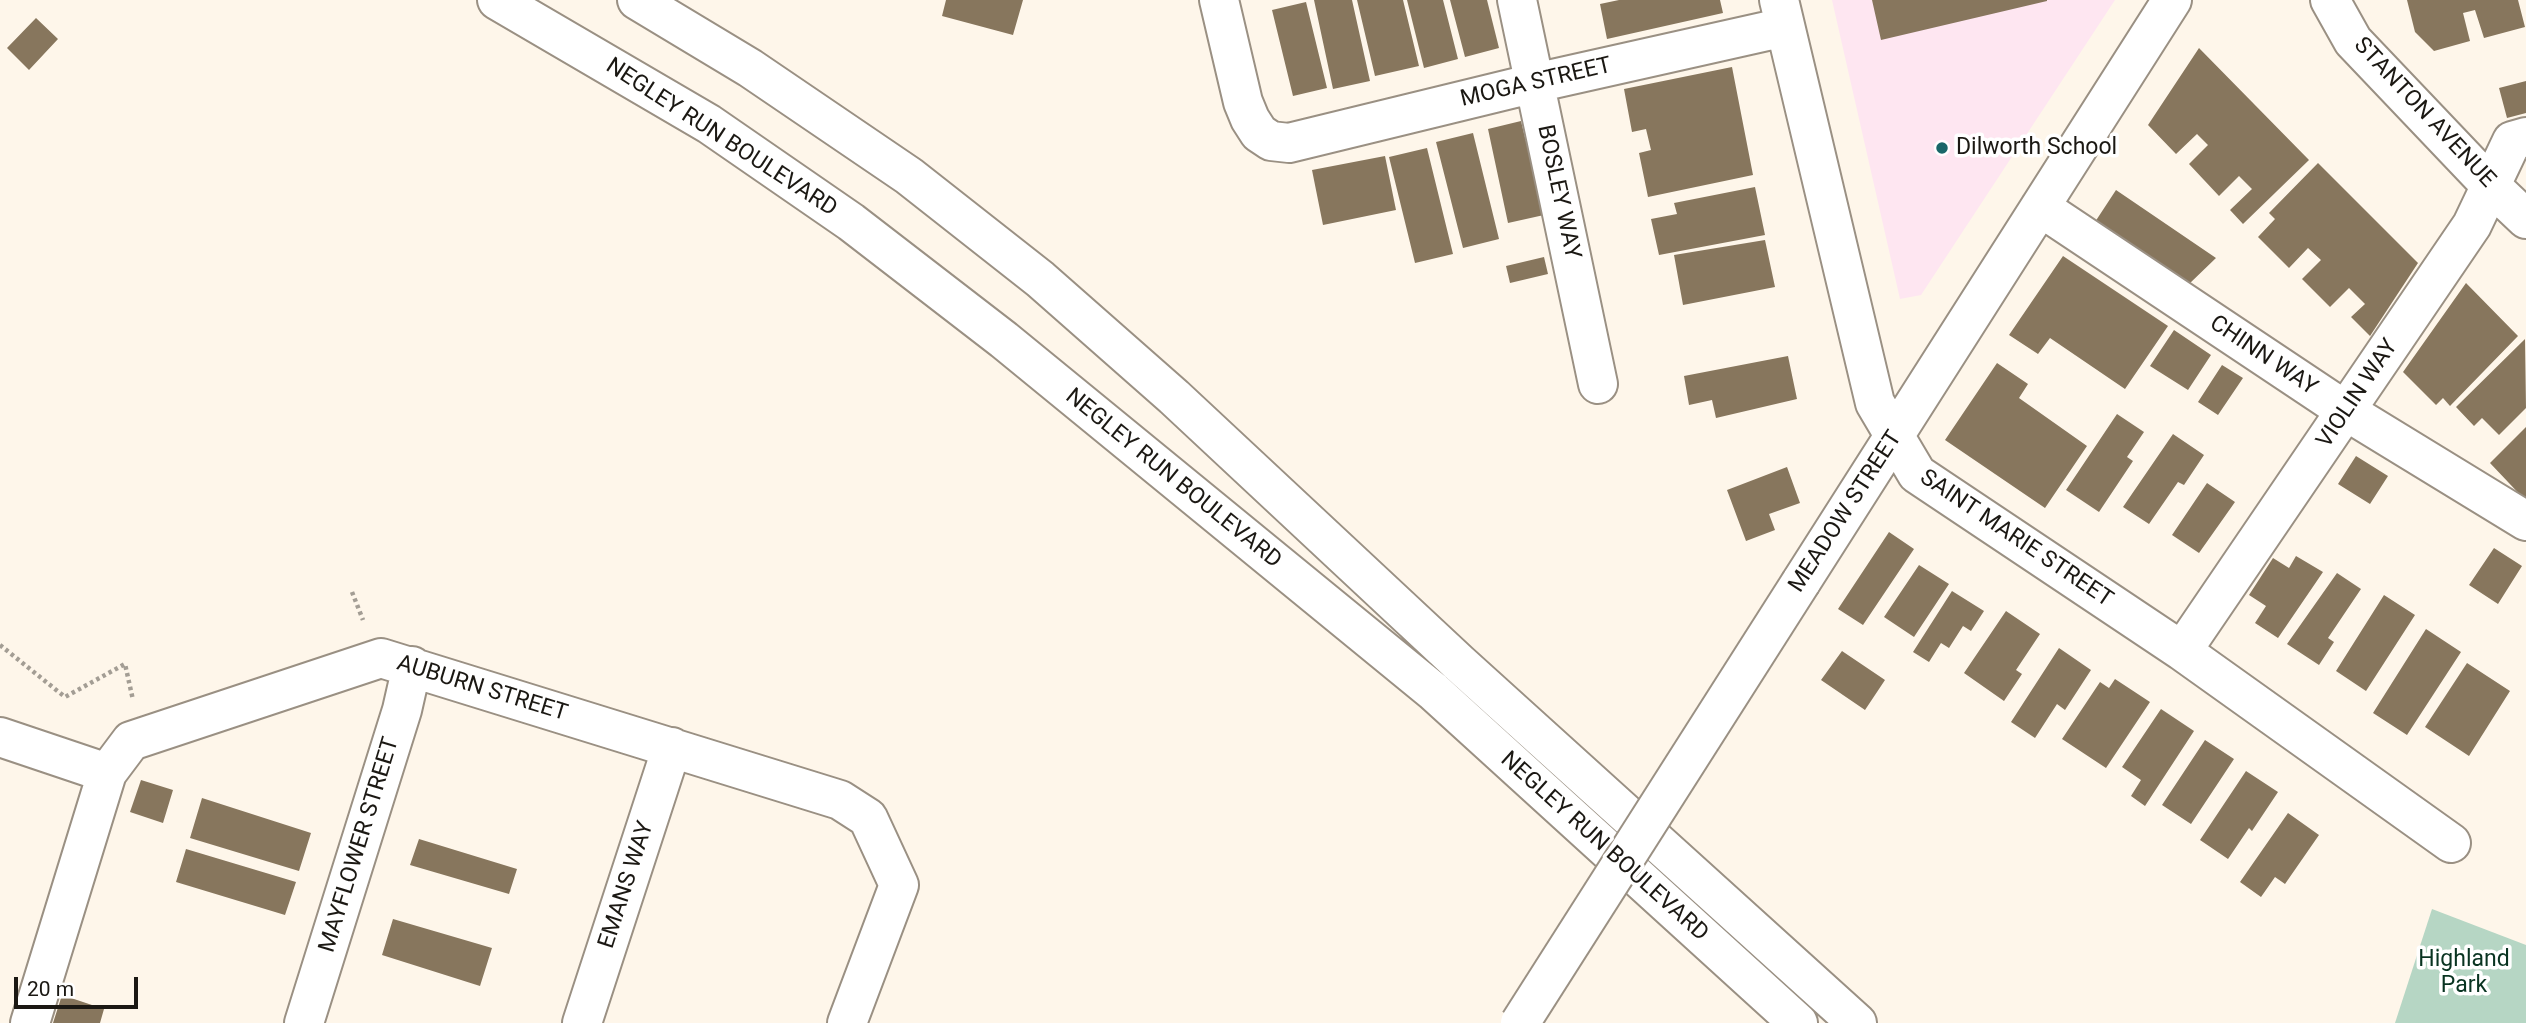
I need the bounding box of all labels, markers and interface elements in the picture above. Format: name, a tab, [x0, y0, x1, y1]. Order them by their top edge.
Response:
street label: STANTON AVENUE	[2347, 32, 2501, 194]
street label: MOGA STREET	[1458, 52, 1614, 114]
street label: NEGLEY RUN BOULEVARD	[600, 53, 842, 223]
street label: BOSLEY WAY	[1530, 122, 1586, 262]
place label: Dilworth School	[1956, 134, 2117, 162]
marker: Dilworth School	[1934, 140, 1950, 156]
street label: CHINN WAY	[2204, 310, 2322, 402]
street label: VIOLIN WAY	[2312, 334, 2404, 454]
street label: NEGLEY RUN BOULEVARD	[1059, 383, 1287, 575]
street label: MEADOW STREET	[1784, 426, 1908, 598]
street label: SAINT MARIE STREET	[1914, 464, 2118, 614]
street label: AUBURN STREET	[393, 650, 571, 728]
street label: MAYFLOWER STREET	[314, 734, 406, 956]
street label: NEGLEY RUN BOULEVARD	[1494, 746, 1714, 948]
street label: EMANS WAY	[594, 818, 660, 952]
park label: Highland Park	[2418, 946, 2510, 1000]
scale bar	[18, 964, 142, 1008]
text: 20 m	[27, 977, 74, 1001]

